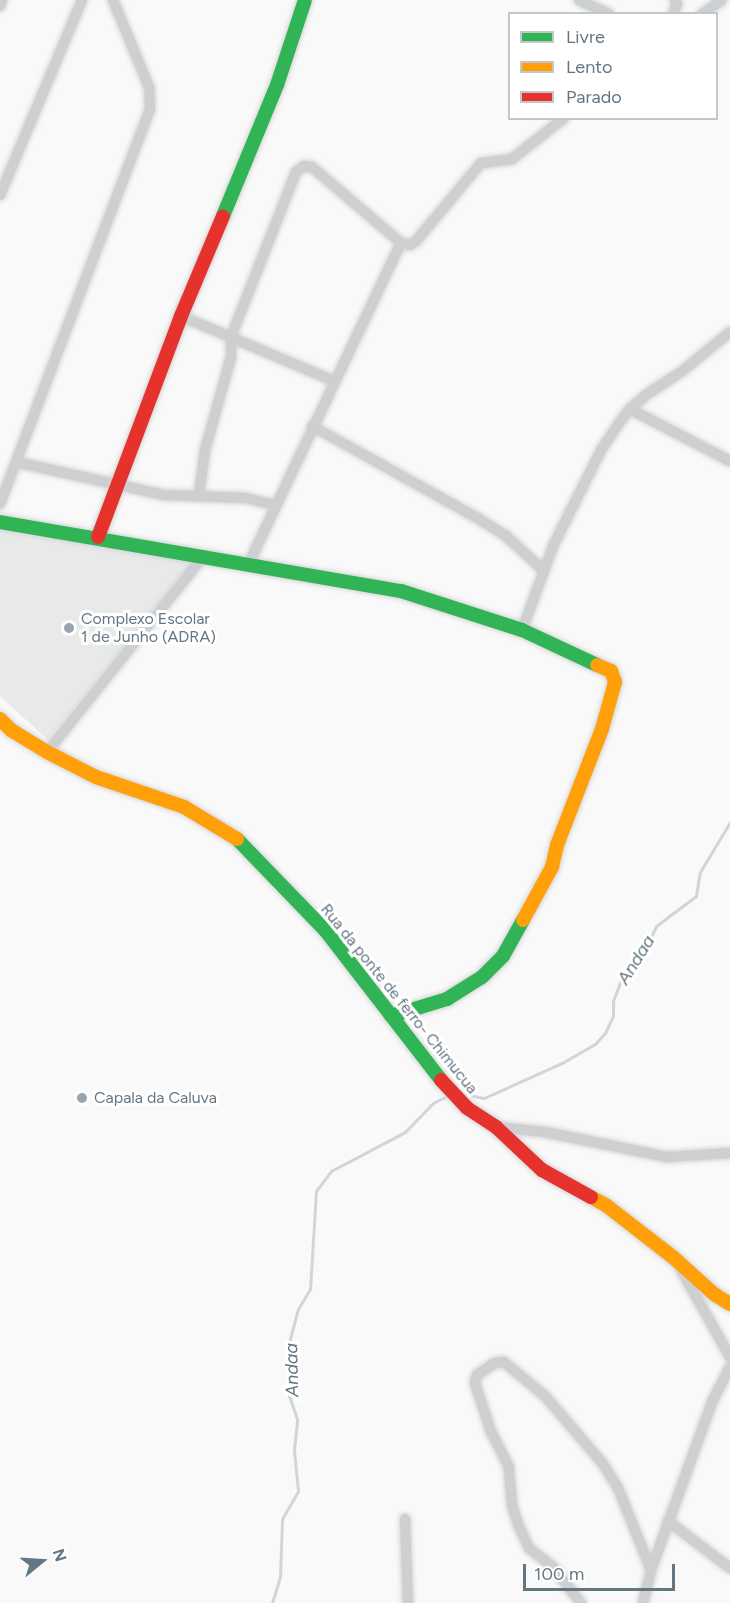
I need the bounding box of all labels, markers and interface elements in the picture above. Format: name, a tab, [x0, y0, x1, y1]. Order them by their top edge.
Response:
legend	[508, 12, 718, 120]
text: Livre	[566, 26, 605, 48]
text: Lento	[566, 56, 612, 78]
text: Parado	[566, 86, 622, 108]
place label: Complexo Escolar 1 de Junho (ADRA)	[81, 609, 216, 647]
marker: Complexo Escolar 1 de Junho (ADRA)	[62, 621, 76, 635]
street label: Rua da ponte de ferro- Chimucua	[316, 900, 482, 1098]
water label: Andaa	[613, 931, 659, 989]
place label: Capala da Caluva	[94, 1088, 217, 1108]
marker: Capala da Caluva	[75, 1091, 89, 1105]
water label: Andaa	[281, 1343, 303, 1397]
north arrow	[12, 1531, 72, 1591]
text: N	[49, 1546, 71, 1564]
scale bar	[526, 1552, 678, 1590]
text: 100 m	[534, 1563, 584, 1585]

